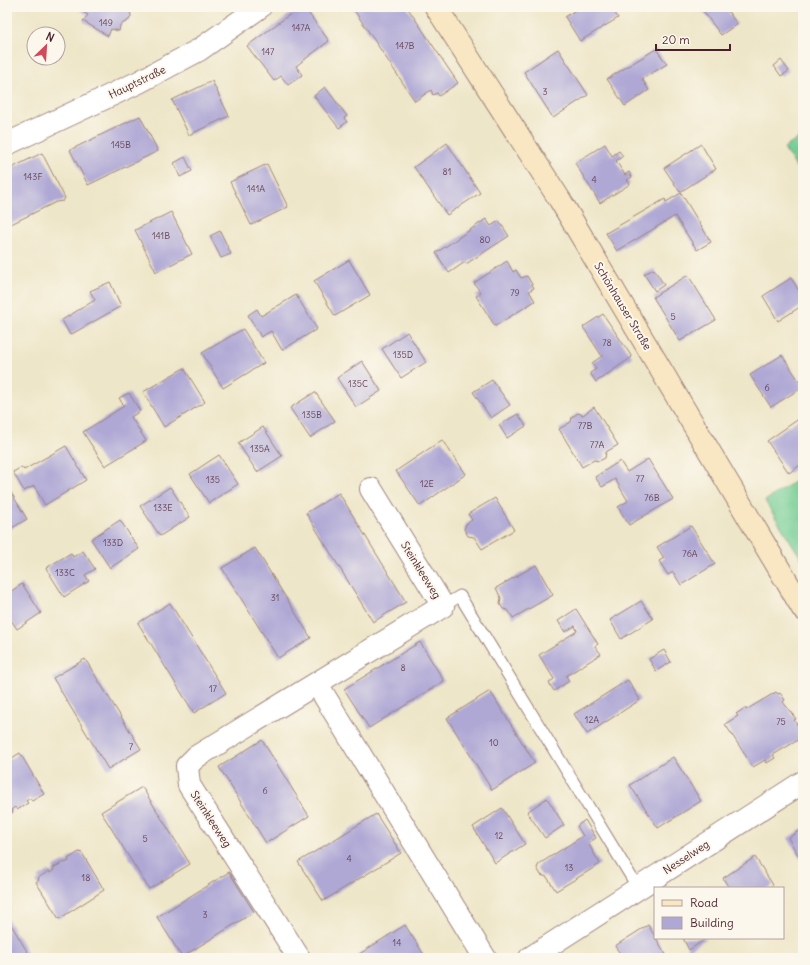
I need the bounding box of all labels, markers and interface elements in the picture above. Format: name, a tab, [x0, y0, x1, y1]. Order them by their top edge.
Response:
house number: 149	[99, 17, 113, 28]
house number: 147A	[292, 22, 311, 33]
north arrow	[26, 26, 66, 66]
scale bar	[656, 26, 730, 52]
text: N	[44, 29, 57, 45]
text: 20 m	[662, 32, 690, 47]
house number: 147B	[396, 40, 415, 51]
house number: 147	[261, 46, 275, 57]
street label: Hauptstraße	[106, 62, 168, 102]
house number: 3	[542, 86, 548, 97]
house number: 145B	[111, 139, 131, 150]
house number: 81	[443, 166, 451, 177]
house number: 143F	[24, 171, 42, 182]
house number: 4	[591, 174, 597, 185]
house number: 141A	[247, 183, 265, 194]
house number: 141B	[152, 230, 170, 241]
house number: 80	[479, 234, 491, 245]
street label: Schönhauser Straße	[591, 260, 655, 352]
house number: 79	[510, 287, 520, 298]
house number: 5	[670, 311, 676, 322]
house number: 78	[602, 337, 612, 348]
house number: 135D	[393, 349, 413, 360]
house number: 135C	[348, 378, 368, 389]
house number: 6	[764, 382, 770, 393]
house number: 135B	[302, 409, 322, 420]
house number: 77B	[578, 420, 592, 431]
house number: 77A	[590, 439, 604, 450]
house number: 135A	[250, 443, 270, 454]
house number: 77	[636, 473, 645, 484]
house number: 135	[206, 474, 220, 485]
house number: 12E	[420, 478, 434, 489]
house number: 76B	[644, 492, 660, 503]
house number: 133E	[153, 502, 173, 513]
house number: 133D	[103, 537, 123, 548]
street label: Steinkleeweg	[398, 539, 444, 601]
house number: 76A	[682, 548, 698, 559]
house number: 133C	[55, 567, 75, 578]
house number: 31	[271, 592, 279, 603]
house number: 8	[400, 662, 406, 673]
house number: 17	[209, 683, 218, 694]
house number: 12A	[585, 714, 599, 725]
house number: 75	[776, 716, 786, 727]
house number: 10	[489, 737, 499, 748]
house number: 7	[129, 741, 134, 752]
house number: 6	[262, 785, 268, 796]
street label: Steinkleeweg	[187, 788, 235, 850]
house number: 12	[495, 830, 503, 841]
house number: 5	[142, 833, 148, 844]
street label: Nesselweg	[660, 837, 712, 877]
house number: 4	[346, 853, 352, 864]
house number: 13	[565, 862, 573, 873]
house number: 18	[82, 872, 90, 883]
legend	[654, 887, 784, 939]
text: Road	[690, 895, 718, 910]
house number: 3	[202, 909, 208, 920]
text: Building	[690, 915, 734, 930]
house number: 14	[393, 937, 401, 948]

